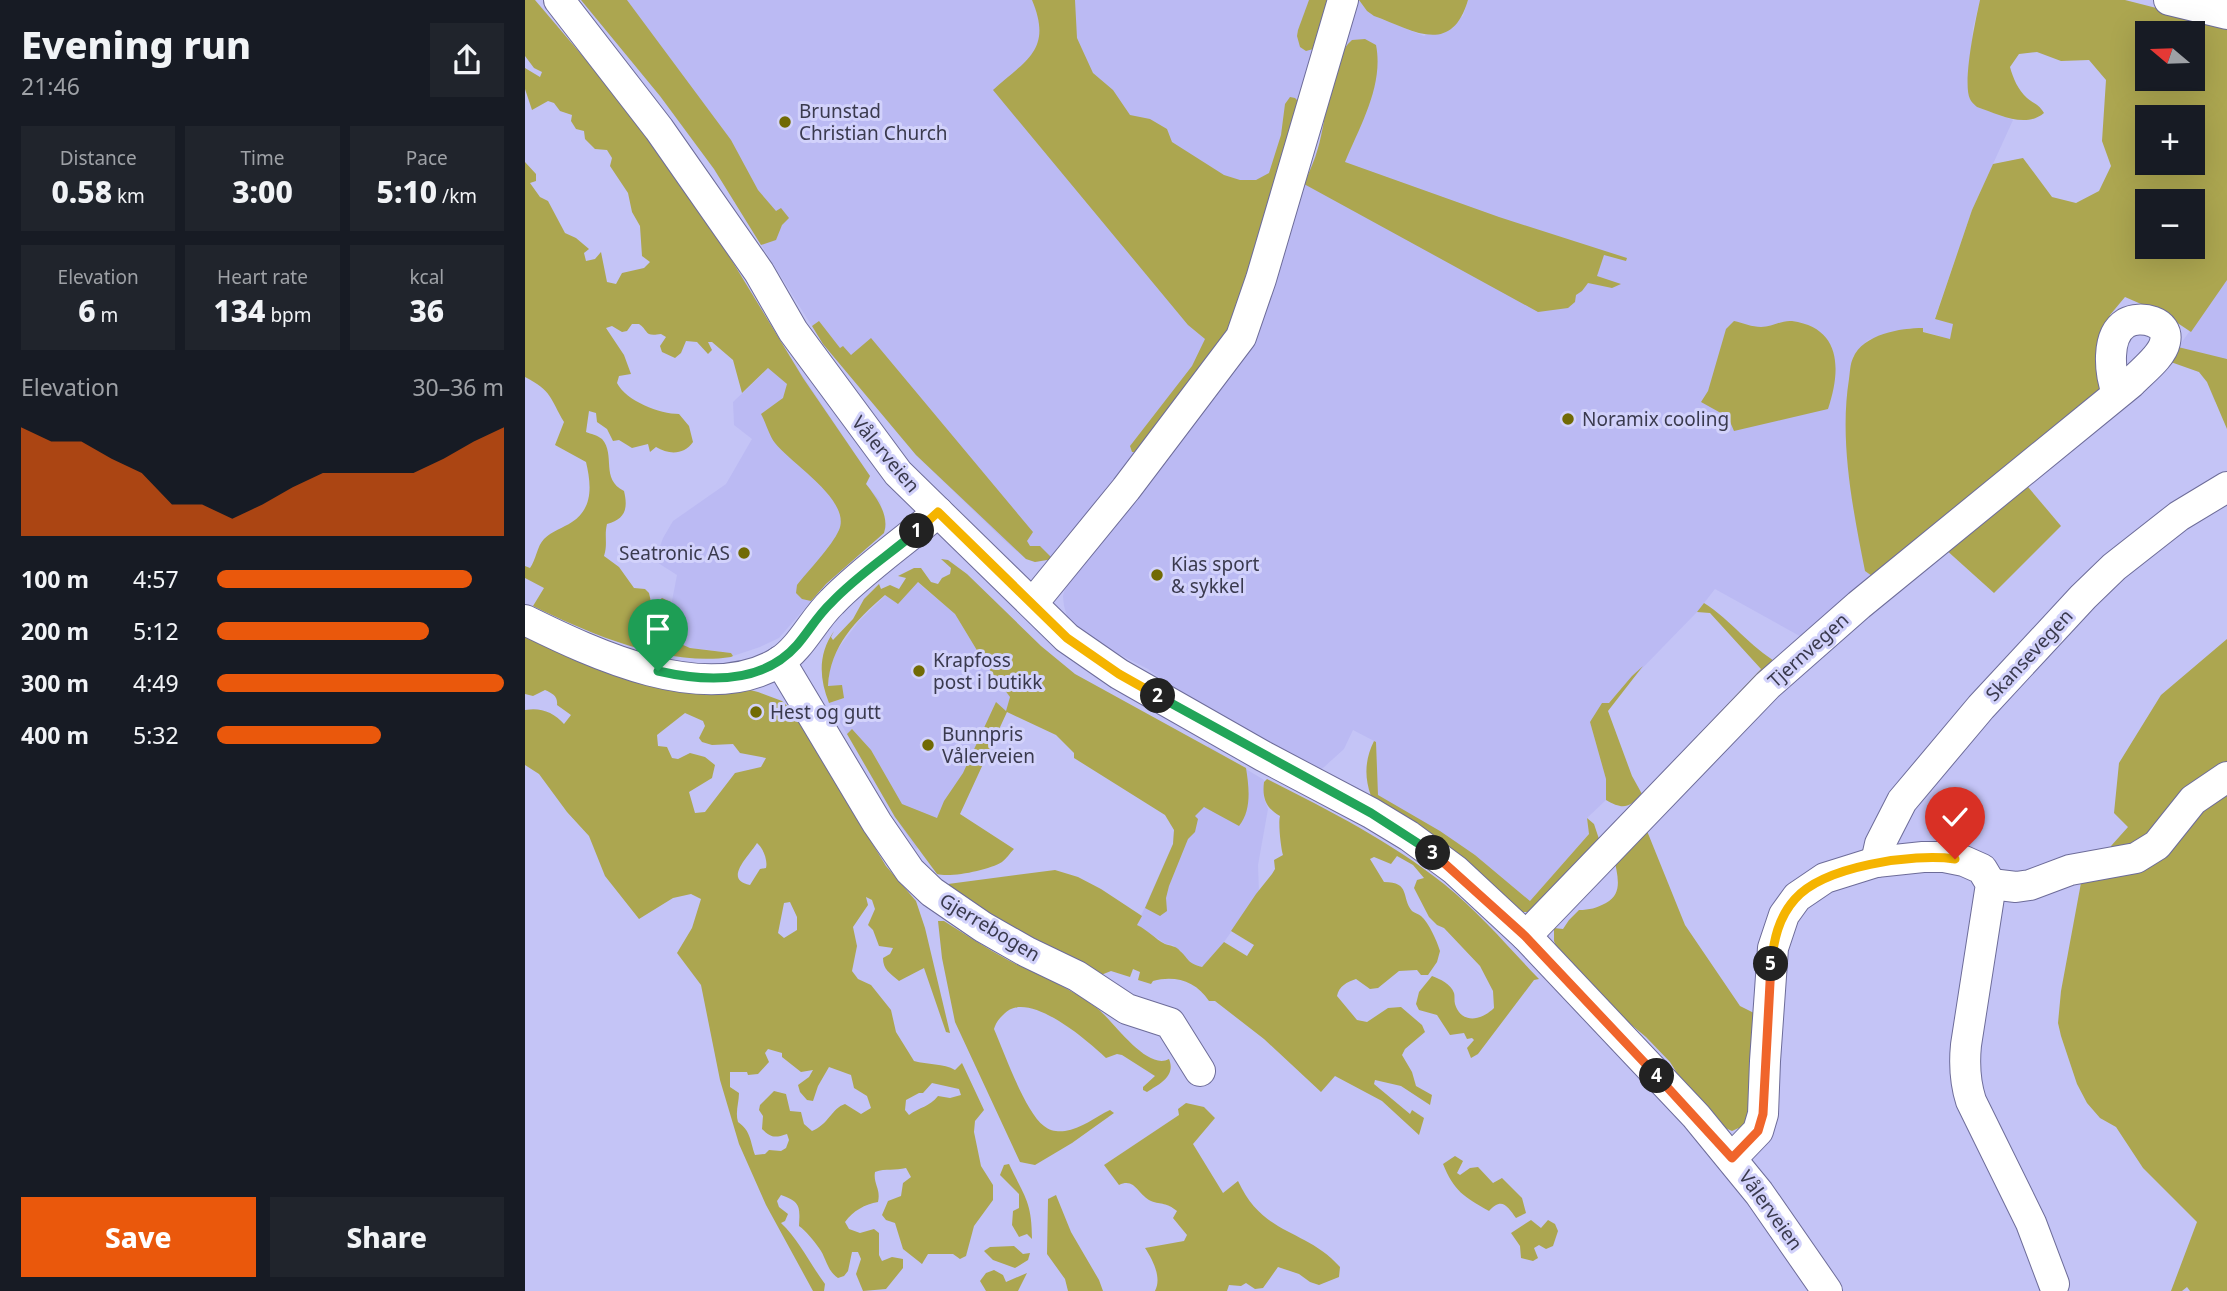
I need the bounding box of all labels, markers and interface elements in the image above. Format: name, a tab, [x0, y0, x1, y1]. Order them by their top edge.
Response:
text: Evening run	[21, 18, 251, 70]
north arrow	[2135, 21, 2205, 91]
map controls	[2135, 21, 2205, 259]
button: share	[430, 23, 504, 97]
text: 21:46	[21, 70, 80, 102]
place label: Brunstad Christian Church	[799, 98, 948, 146]
button: +	[2135, 105, 2205, 175]
marker: Brunstad Christian Church	[777, 114, 793, 130]
text: Distance	[60, 145, 137, 171]
text: Time	[241, 145, 284, 171]
text: Pace	[406, 145, 448, 171]
text: 0.58	[51, 171, 112, 212]
text: 3:00	[232, 171, 293, 212]
text: 5:10	[377, 171, 437, 212]
text: km	[112, 183, 145, 209]
text: /km	[437, 183, 477, 209]
button: −	[2135, 189, 2205, 259]
text: Elevation	[58, 264, 139, 290]
text: Heart rate	[217, 264, 308, 290]
text: kcal	[409, 264, 444, 290]
text: 6	[78, 290, 95, 331]
text: 134	[213, 290, 265, 331]
text: 36	[409, 290, 444, 331]
text: m	[95, 302, 118, 328]
text: bpm	[265, 302, 312, 328]
text: Elevation	[21, 371, 119, 403]
text: 30–36 m	[412, 371, 504, 403]
place label: Noramix cooling	[1582, 406, 1729, 432]
street label: Vålerveien	[846, 410, 926, 498]
marker: Noramix cooling	[1560, 411, 1576, 427]
pin: 1	[899, 514, 935, 548]
text: 1	[911, 517, 922, 543]
place label: Seatronic AS	[619, 540, 730, 566]
marker: Seatronic AS	[736, 545, 752, 561]
place label: Kias sport & sykkel	[1171, 551, 1259, 599]
text: 100 m	[21, 563, 89, 595]
text: 4:57	[133, 563, 179, 595]
marker: Kias sport & sykkel	[1149, 567, 1165, 583]
pin	[628, 599, 688, 671]
street label: Skansevegen	[1980, 603, 2078, 707]
street label: Tjernvegen	[1762, 607, 1854, 693]
icon: arrive	[639, 610, 677, 648]
text: 200 m	[21, 615, 89, 647]
text: 5:12	[133, 615, 179, 647]
place label: Krapfoss post i butikk	[933, 647, 1042, 695]
marker: Krapfoss post i butikk	[911, 663, 927, 679]
text: 300 m	[21, 667, 89, 699]
text: 4:49	[133, 667, 179, 699]
pin: 2	[1141, 678, 1175, 714]
text: 2	[1152, 682, 1163, 708]
place label: Hest og gutt	[770, 699, 881, 725]
marker: Hest og gutt	[748, 704, 764, 720]
text: 400 m	[21, 719, 89, 751]
text: 5:32	[133, 719, 179, 751]
place label: Bunnpris Vålerveien	[942, 721, 1035, 769]
marker: Bunnpris Vålerveien	[920, 737, 936, 753]
pin	[1925, 787, 1985, 859]
icon: check	[1936, 798, 1974, 836]
pin: 3	[1415, 836, 1451, 870]
text: 3	[1427, 839, 1438, 865]
street label: Gjerrebogen	[935, 887, 1045, 967]
pin: 5	[1753, 946, 1789, 982]
text: 5	[1765, 950, 1776, 976]
pin: 4	[1639, 1058, 1675, 1094]
text: 4	[1651, 1062, 1662, 1088]
street label: Vålerveien	[1733, 1165, 1809, 1255]
button: Save	[21, 1197, 256, 1277]
button: Share	[270, 1197, 504, 1277]

